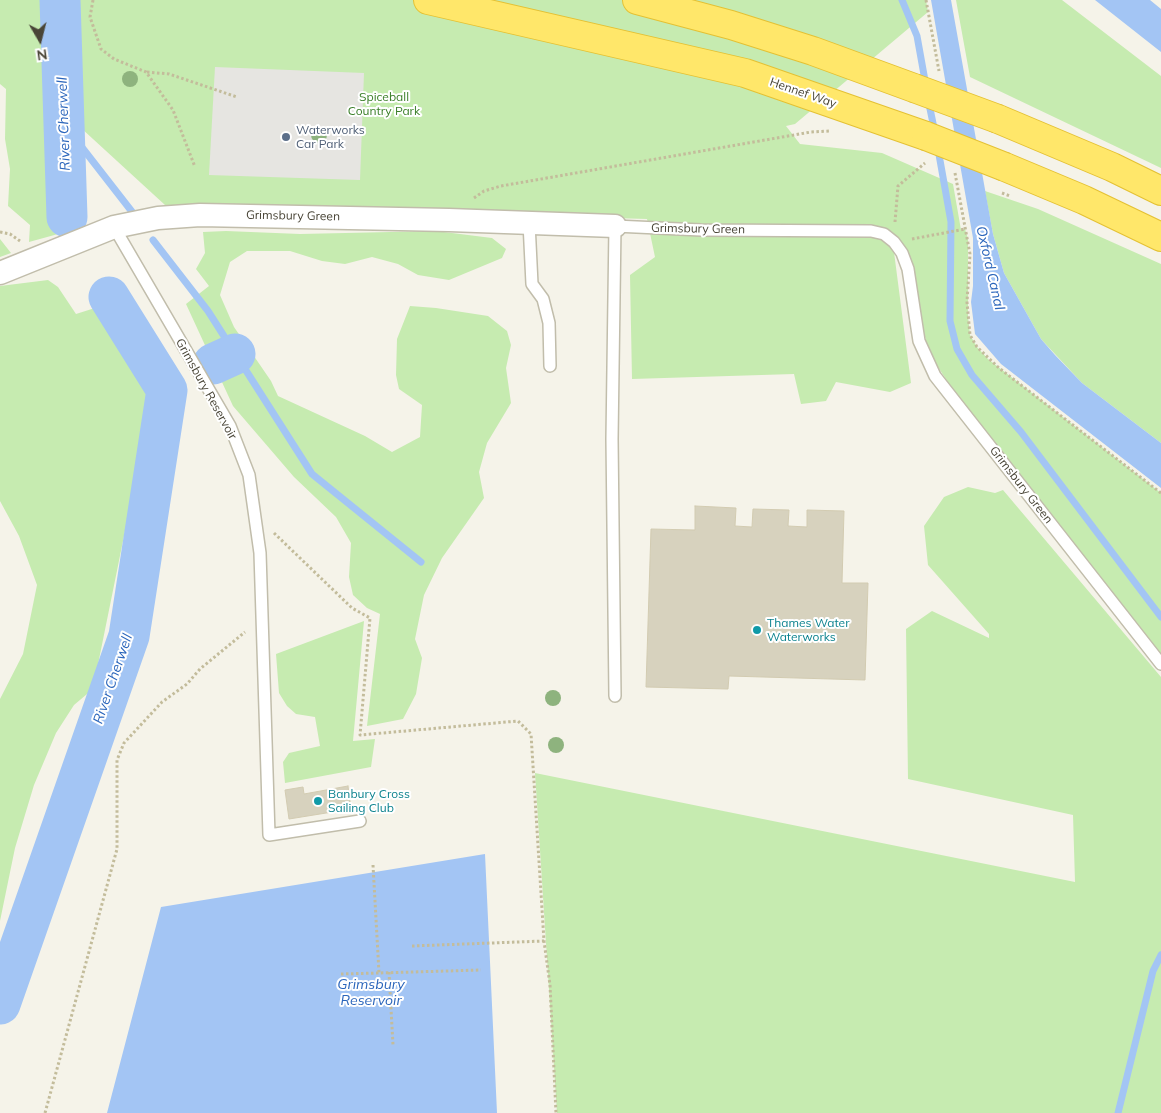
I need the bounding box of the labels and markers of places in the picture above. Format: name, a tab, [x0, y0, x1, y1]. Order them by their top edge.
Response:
place label: Waterworks Car Park	[296, 123, 365, 151]
marker: Waterworks Car Park	[280, 131, 292, 143]
place label: Thames Water Waterworks	[767, 616, 850, 644]
marker: Thames Water Waterworks	[751, 624, 763, 636]
place label: Banbury Cross Sailing Club	[328, 787, 410, 815]
marker: Banbury Cross Sailing Club	[312, 795, 324, 807]

